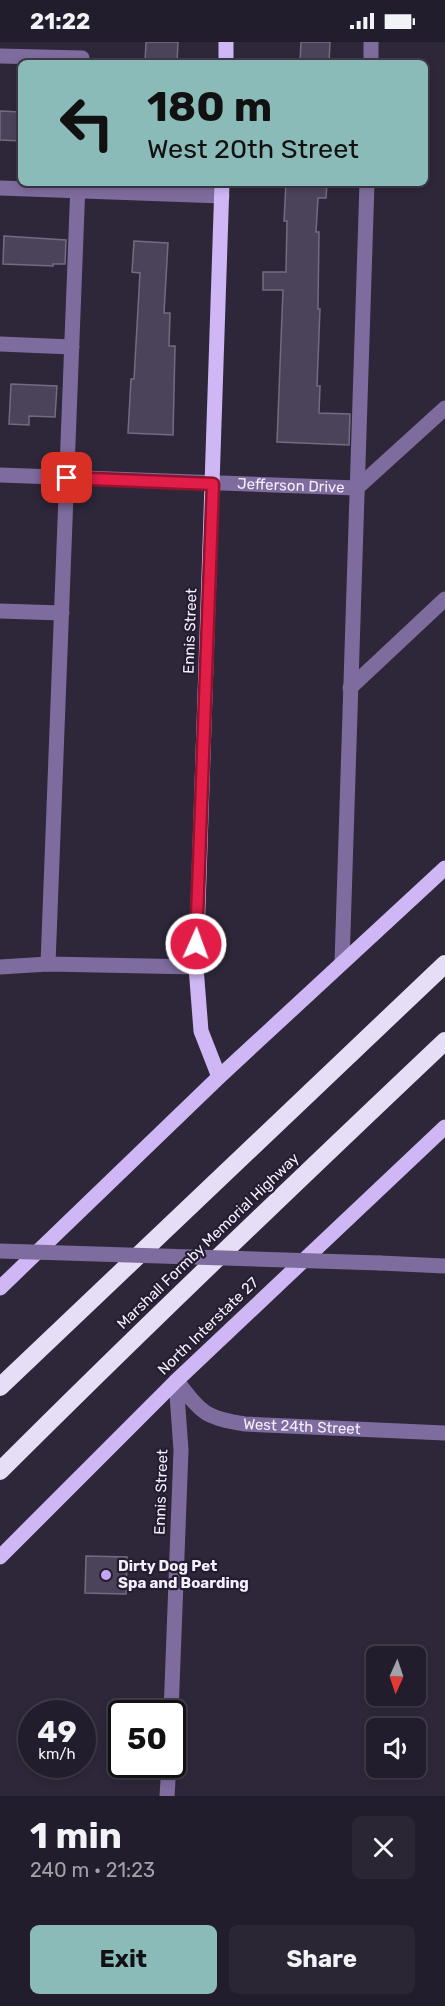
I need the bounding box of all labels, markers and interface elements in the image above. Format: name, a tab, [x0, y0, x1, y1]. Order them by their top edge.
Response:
text: 21:22	[30, 8, 90, 35]
text: 180 m	[147, 82, 272, 132]
icon: left	[48, 84, 126, 162]
text: West 20th Street	[147, 133, 359, 165]
pin	[41, 452, 92, 503]
icon: arrive	[50, 461, 83, 494]
street label: Jefferson Drive	[237, 475, 345, 497]
street label: Ennis Street	[180, 588, 200, 674]
position arrow	[164, 912, 228, 976]
street label: Marshall Formby Memorial Highway	[113, 1149, 303, 1333]
street label: North Interstate 27	[154, 1273, 262, 1379]
street label: West 24th Street	[243, 1415, 361, 1438]
street label: Ennis Street	[151, 1449, 171, 1535]
place label: Dirty Dog Pet Spa and Boarding	[118, 1557, 249, 1592]
marker: Dirty Dog Pet Spa and Boarding	[99, 1568, 113, 1582]
north arrow	[366, 1646, 426, 1706]
map controls	[366, 1646, 426, 1778]
speed limit sign: 50	[108, 1700, 186, 1778]
text: 49	[37, 1714, 77, 1750]
button: sound	[366, 1718, 426, 1778]
text: km/h	[38, 1745, 76, 1763]
text: 1 min	[30, 1814, 122, 1857]
button: close	[352, 1816, 415, 1879]
text: 240 m · 21:23	[30, 1858, 155, 1882]
button: Exit	[30, 1925, 217, 1994]
button: Share	[229, 1925, 415, 1994]

